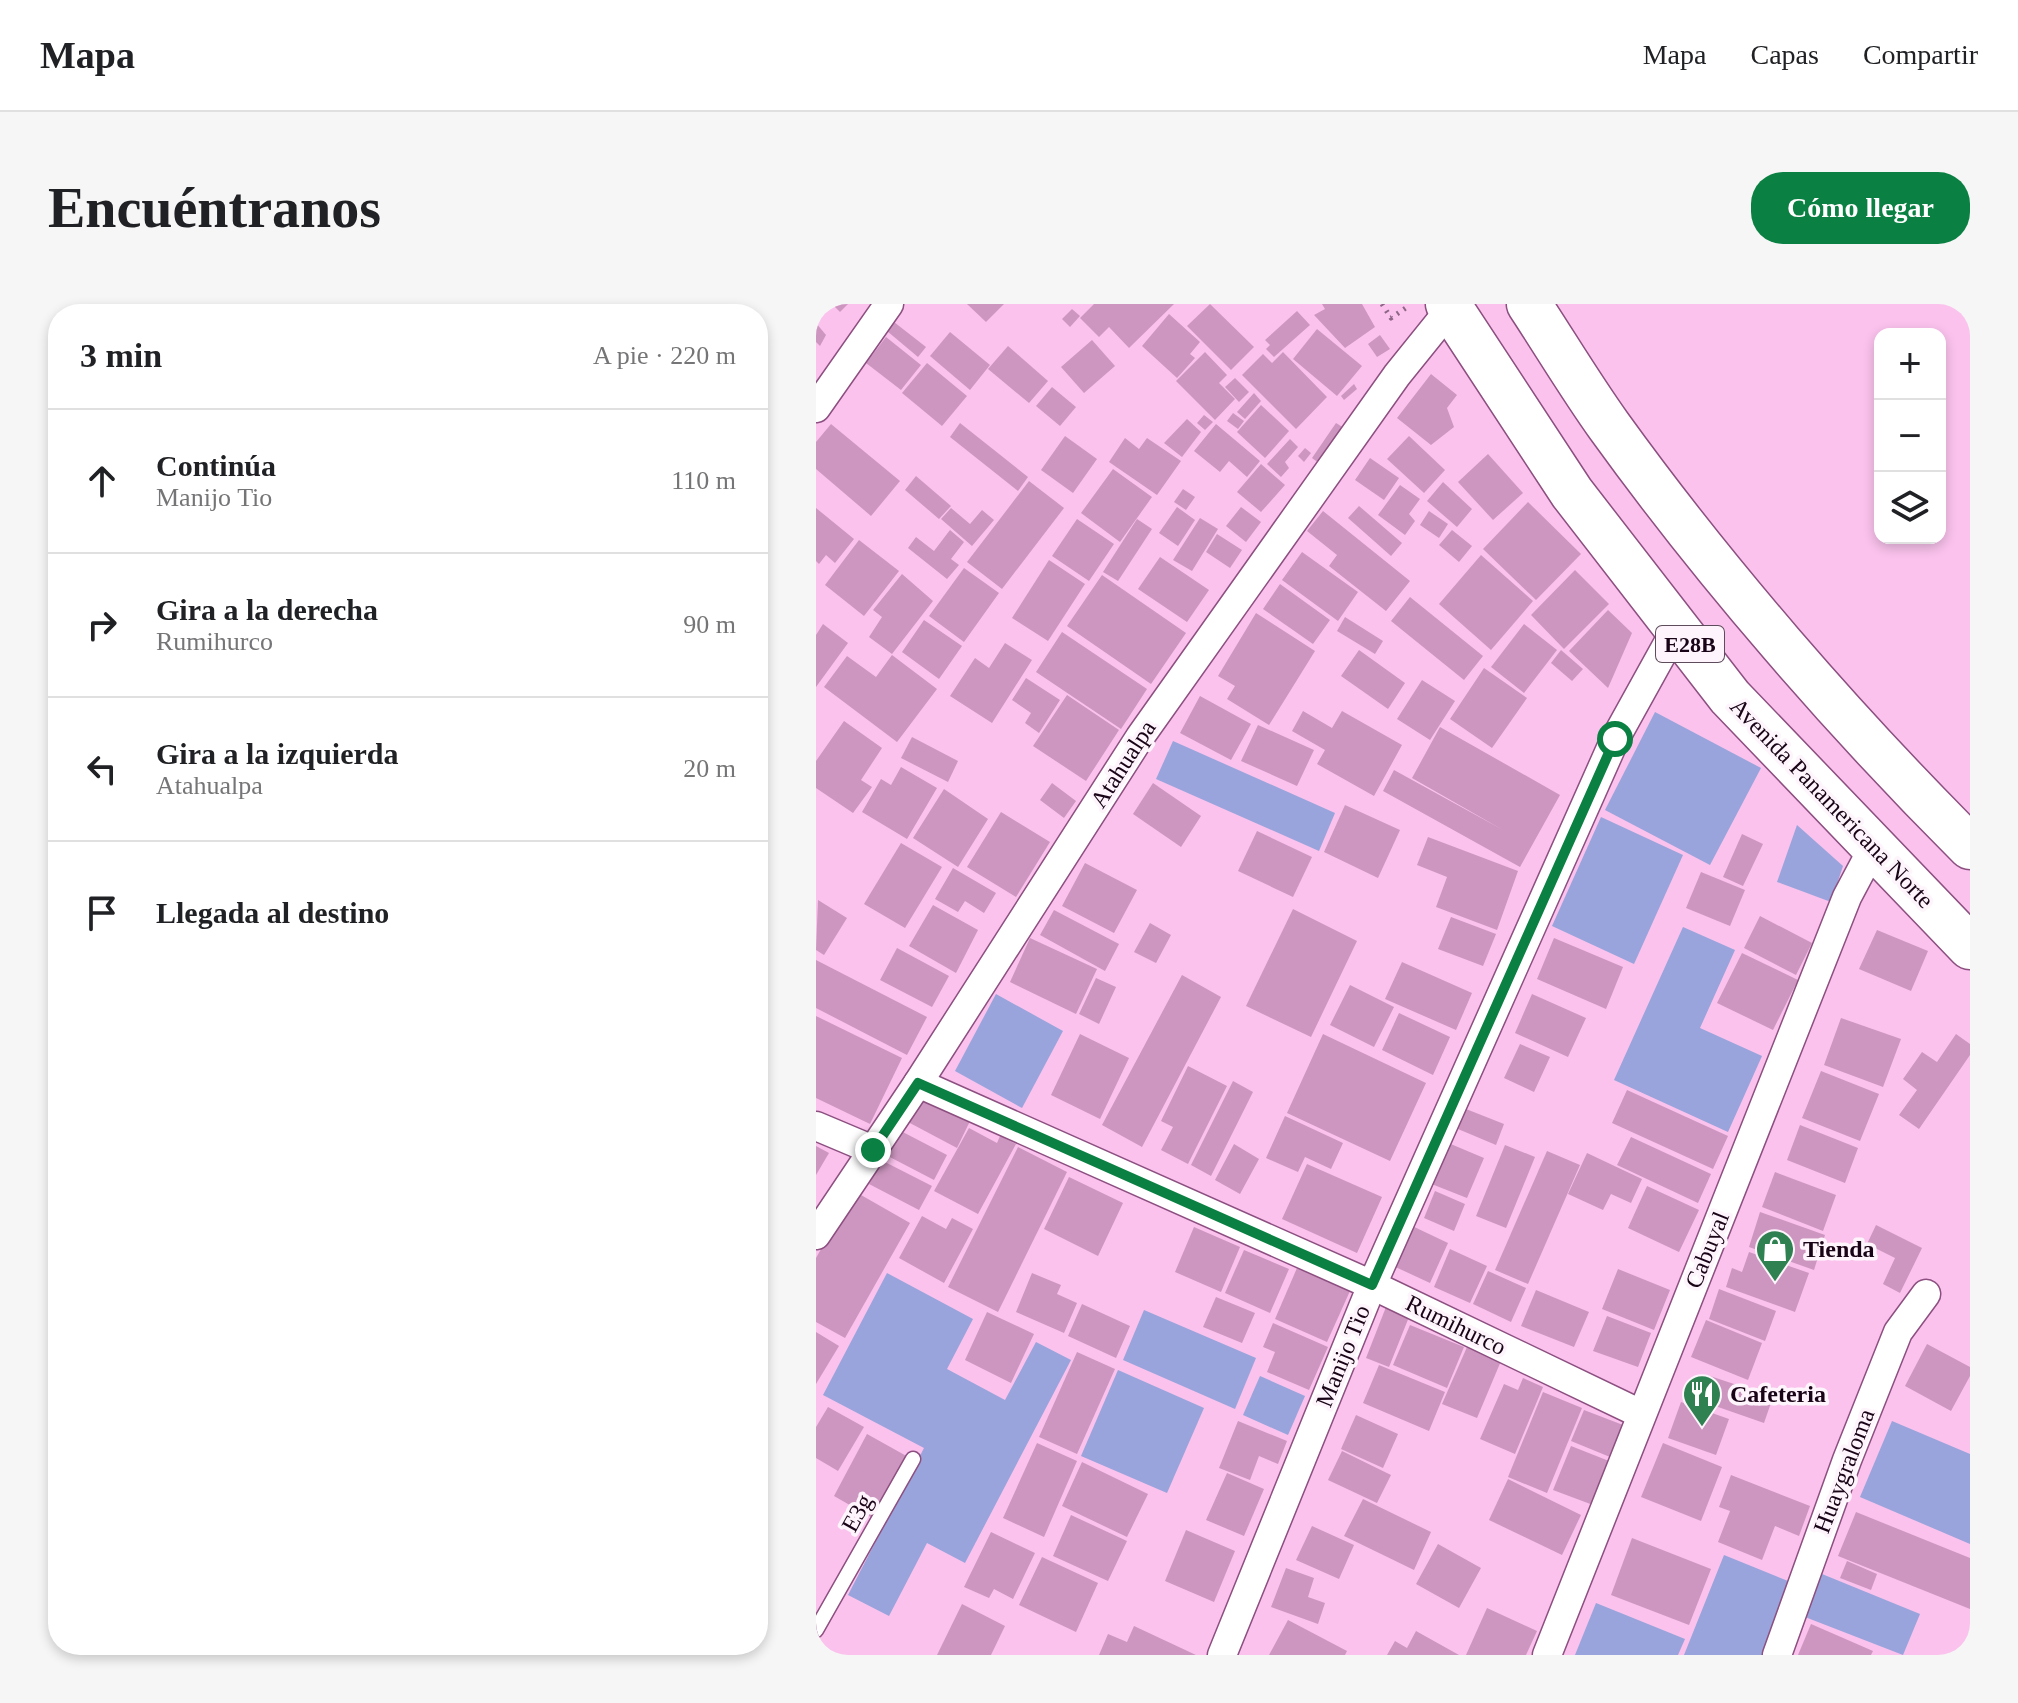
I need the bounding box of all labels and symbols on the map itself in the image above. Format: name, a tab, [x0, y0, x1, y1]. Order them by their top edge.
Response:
road number: E28B	[1656, 626, 1724, 662]
street label: Avenida Panamericana Norte	[1725, 693, 1939, 913]
street label: Atahualpa	[1085, 715, 1161, 812]
route start	[1597, 721, 1633, 757]
route end	[855, 1132, 891, 1168]
street label: Cabuyal	[1680, 1208, 1734, 1292]
shop icon: Tienda	[1754, 1228, 1796, 1283]
place label: Tienda	[1803, 1236, 1875, 1262]
street label: Rumihurco	[1402, 1290, 1510, 1360]
street label: Manijo Tio	[1311, 1301, 1375, 1411]
restaurant icon: Cafeteria	[1681, 1373, 1723, 1428]
place label: Cafeteria	[1730, 1381, 1826, 1407]
street label: Huaygraloma	[1808, 1405, 1880, 1537]
street label: E3g	[836, 1490, 878, 1536]

